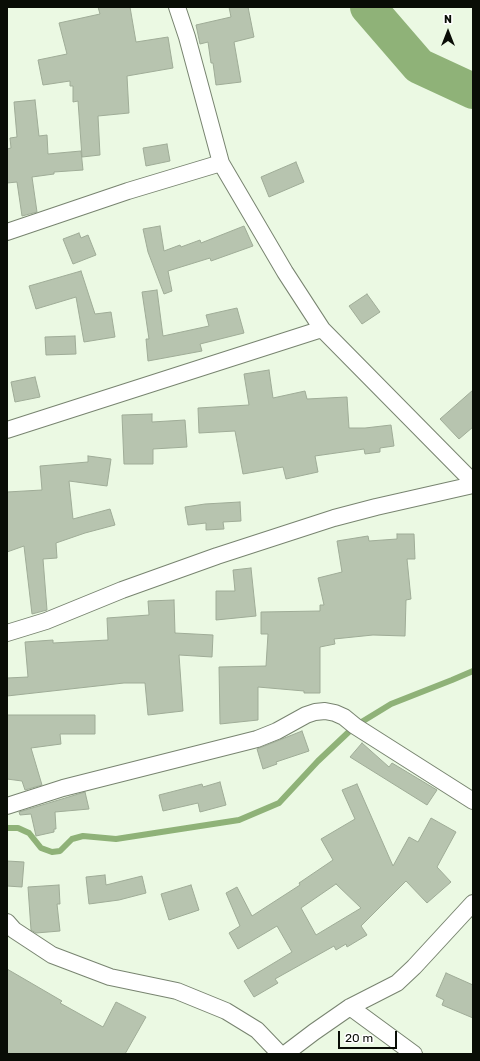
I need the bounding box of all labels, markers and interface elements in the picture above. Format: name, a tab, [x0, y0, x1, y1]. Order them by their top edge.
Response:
north arrow	[428, 12, 468, 52]
text: N	[444, 13, 452, 26]
scale bar	[340, 1023, 399, 1049]
text: 20 m	[345, 1031, 373, 1045]

